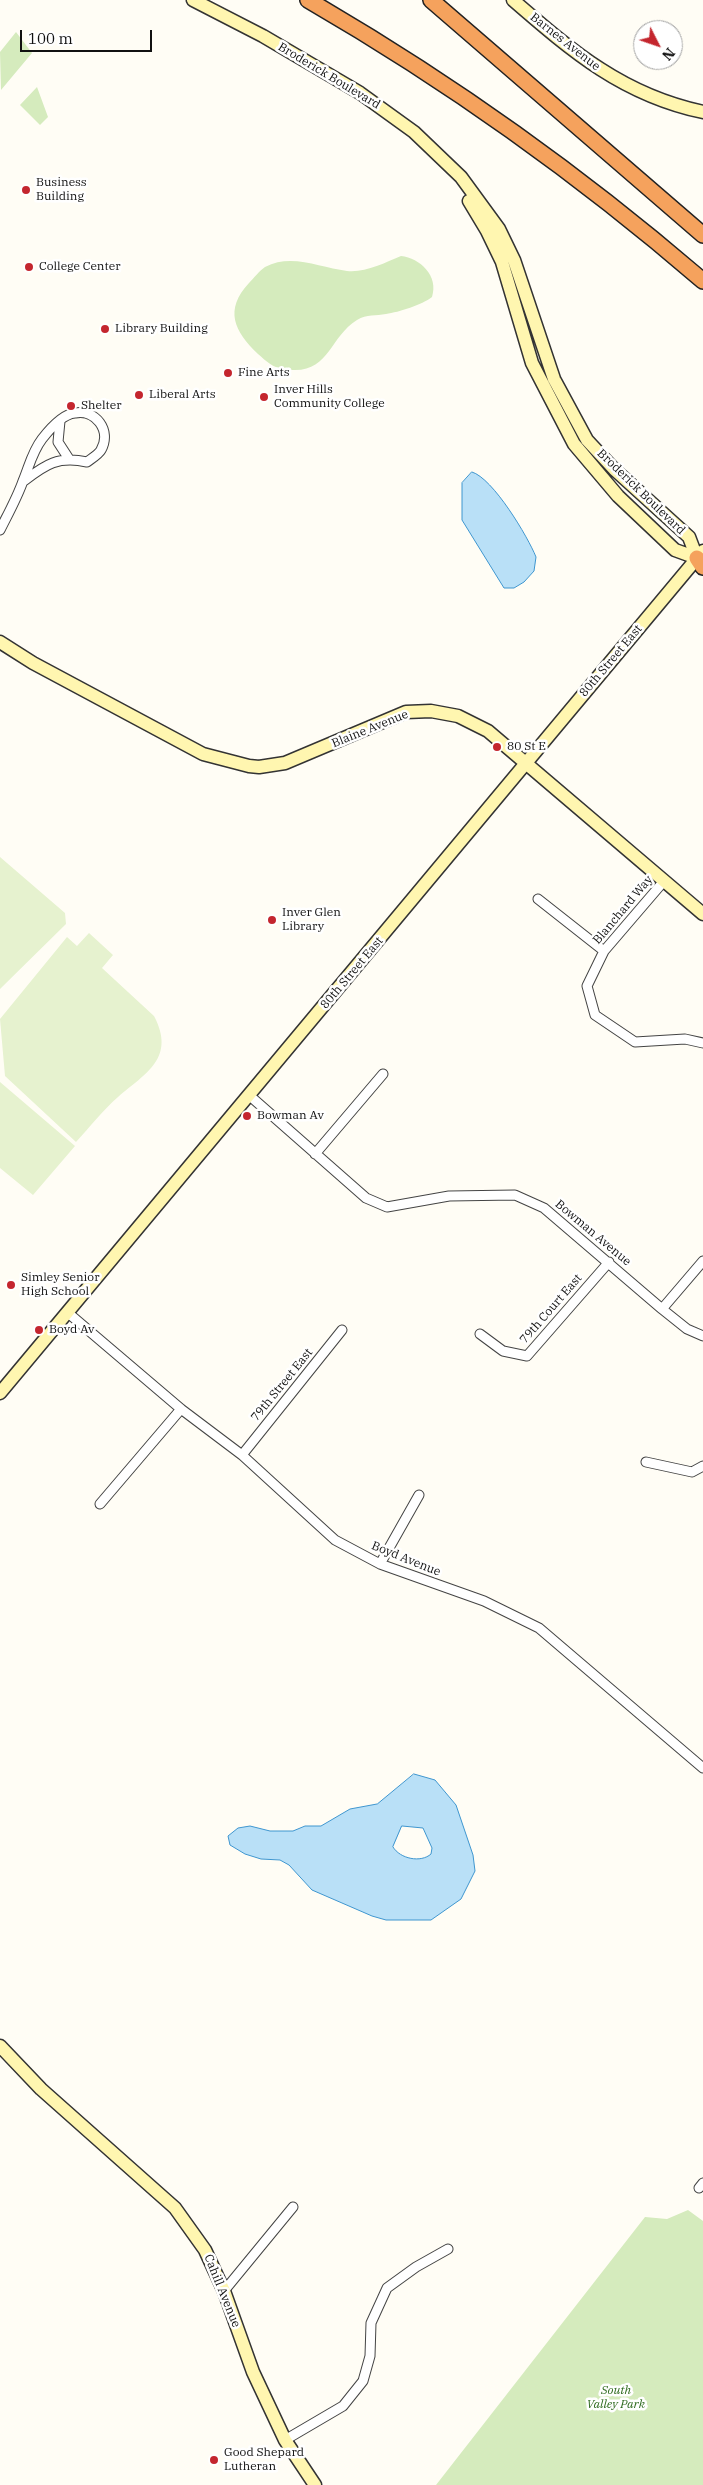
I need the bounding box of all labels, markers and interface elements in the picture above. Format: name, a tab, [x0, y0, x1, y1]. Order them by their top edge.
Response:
street label: Barnes Avenue	[527, 10, 603, 74]
scale bar	[22, 20, 155, 52]
north arrow	[633, 20, 683, 70]
text: 100 m	[28, 29, 73, 48]
street label: Broderick Boulevard	[275, 40, 383, 112]
text: N	[658, 44, 679, 64]
place label: Business Building	[36, 176, 87, 204]
marker: Business Building	[20, 184, 32, 196]
place label: College Center	[39, 260, 120, 274]
marker: College Center	[23, 261, 35, 273]
place label: Library Building	[115, 322, 208, 336]
marker: Library Building	[99, 323, 111, 335]
place label: Fine Arts	[238, 366, 290, 380]
marker: Fine Arts	[222, 367, 234, 379]
place label: Inver Hills Community College	[274, 383, 385, 411]
place label: Liberal Arts	[149, 388, 216, 402]
marker: Liberal Arts	[133, 389, 145, 401]
marker: Inver Hills Community College	[258, 391, 270, 403]
place label: Shelter	[81, 399, 122, 413]
marker: Shelter	[65, 400, 77, 412]
street label: Broderick Boulevard	[594, 446, 688, 538]
street label: 80th Street East	[577, 622, 645, 700]
street label: Blaine Avenue	[330, 707, 410, 751]
place label: 80 St E	[507, 740, 546, 754]
marker: 80 St E	[491, 741, 503, 753]
street label: Blanchard Way	[590, 873, 656, 947]
place label: Inver Glen Library	[282, 906, 341, 934]
marker: Inver Glen Library	[266, 914, 278, 926]
street label: 80th Street East	[318, 934, 386, 1012]
place label: Bowman Av	[257, 1109, 324, 1123]
marker: Bowman Av	[241, 1110, 253, 1122]
street label: Bowman Avenue	[552, 1197, 634, 1269]
place label: Simley Senior High School	[21, 1271, 99, 1299]
street label: 79th Court East	[517, 1271, 585, 1347]
marker: Simley Senior High School	[5, 1279, 17, 1291]
place label: Boyd Av	[49, 1323, 94, 1337]
marker: Boyd Av	[33, 1324, 45, 1336]
street label: 79th Street East	[248, 1346, 316, 1424]
street label: Boyd Avenue	[369, 1539, 443, 1579]
street label: Cahill Avenue	[201, 2252, 243, 2330]
park label: South Valley Park	[587, 2384, 645, 2412]
place label: Good Shepard Lutheran	[224, 2446, 304, 2474]
marker: Good Shepard Lutheran	[208, 2454, 220, 2466]

